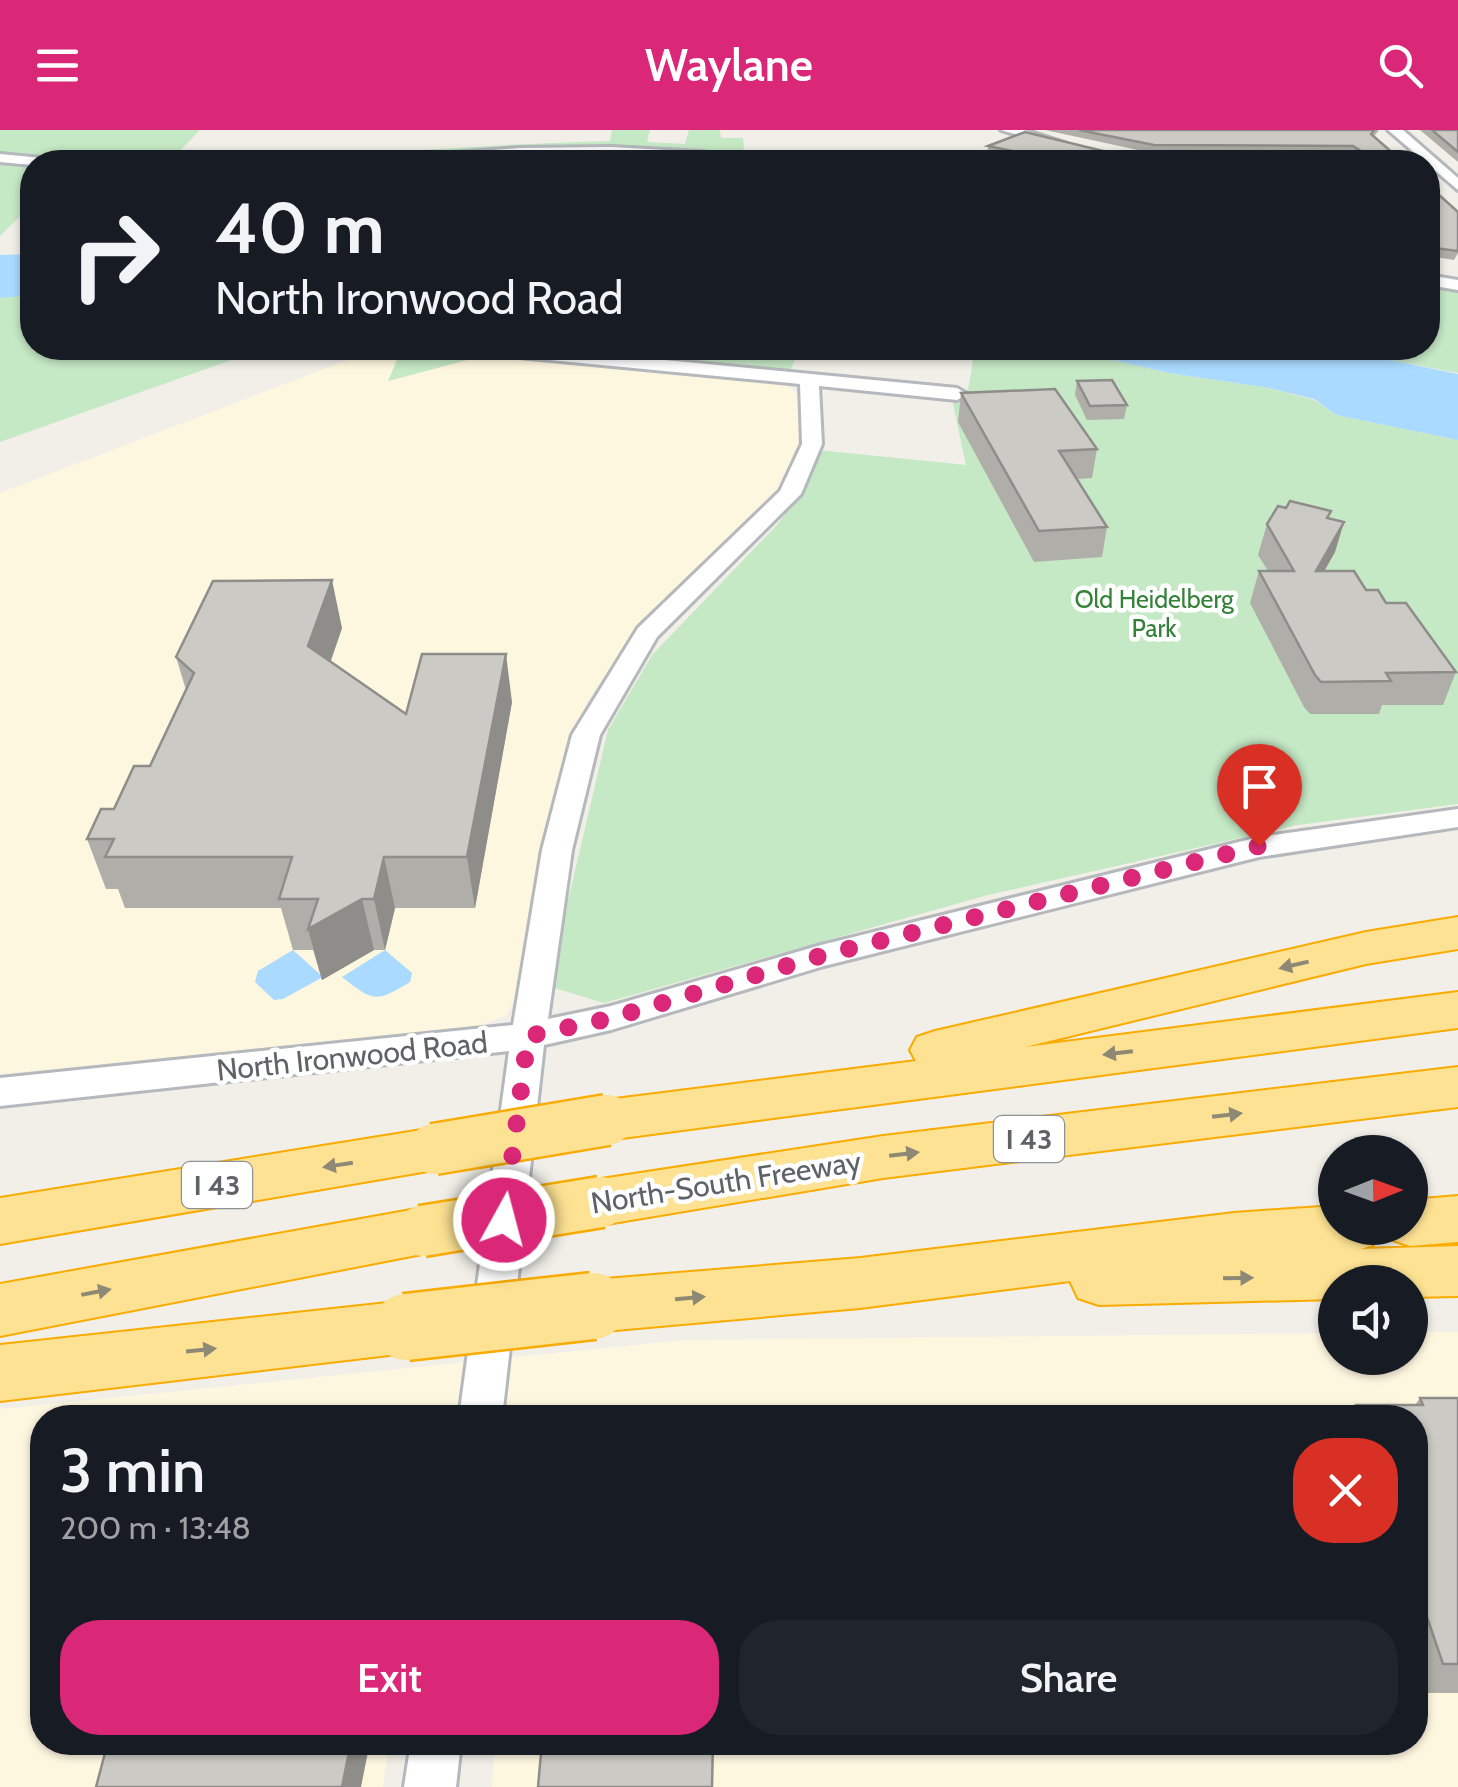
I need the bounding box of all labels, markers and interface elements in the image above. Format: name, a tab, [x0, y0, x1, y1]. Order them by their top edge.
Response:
icon: menu	[30, 38, 85, 93]
text: Waylane	[645, 38, 813, 92]
icon: search	[1373, 38, 1428, 93]
text: 40 m	[215, 185, 384, 271]
icon: right	[50, 190, 180, 320]
text: North Ironwood Road	[215, 271, 624, 325]
park label: Old Heidelberg Park	[1074, 584, 1234, 643]
pin	[1217, 744, 1302, 847]
icon: arrive	[1232, 759, 1287, 814]
one-way arrow	[1278, 958, 1309, 973]
street label: North Ironwood Road	[215, 1023, 489, 1089]
one-way arrow	[1102, 1045, 1134, 1061]
one-way arrow	[1212, 1107, 1243, 1123]
road number: I 43	[994, 1116, 1064, 1162]
north arrow	[1318, 1135, 1428, 1245]
map controls	[1318, 1135, 1428, 1375]
street label: North-South Freeway	[588, 1142, 864, 1222]
one-way arrow	[889, 1146, 921, 1162]
one-way arrow	[322, 1158, 353, 1173]
road number: I 43	[182, 1162, 252, 1208]
position arrow	[452, 1168, 556, 1272]
button: sound	[1318, 1265, 1428, 1375]
one-way arrow	[1222, 1269, 1254, 1285]
one-way arrow	[81, 1284, 112, 1299]
one-way arrow	[675, 1289, 707, 1305]
one-way arrow	[186, 1342, 218, 1358]
text: 3 min	[60, 1434, 205, 1507]
button: close	[1293, 1438, 1398, 1543]
text: 200 m · 13:48	[60, 1508, 251, 1547]
button: Exit	[60, 1620, 719, 1735]
button: Share	[739, 1620, 1398, 1735]

